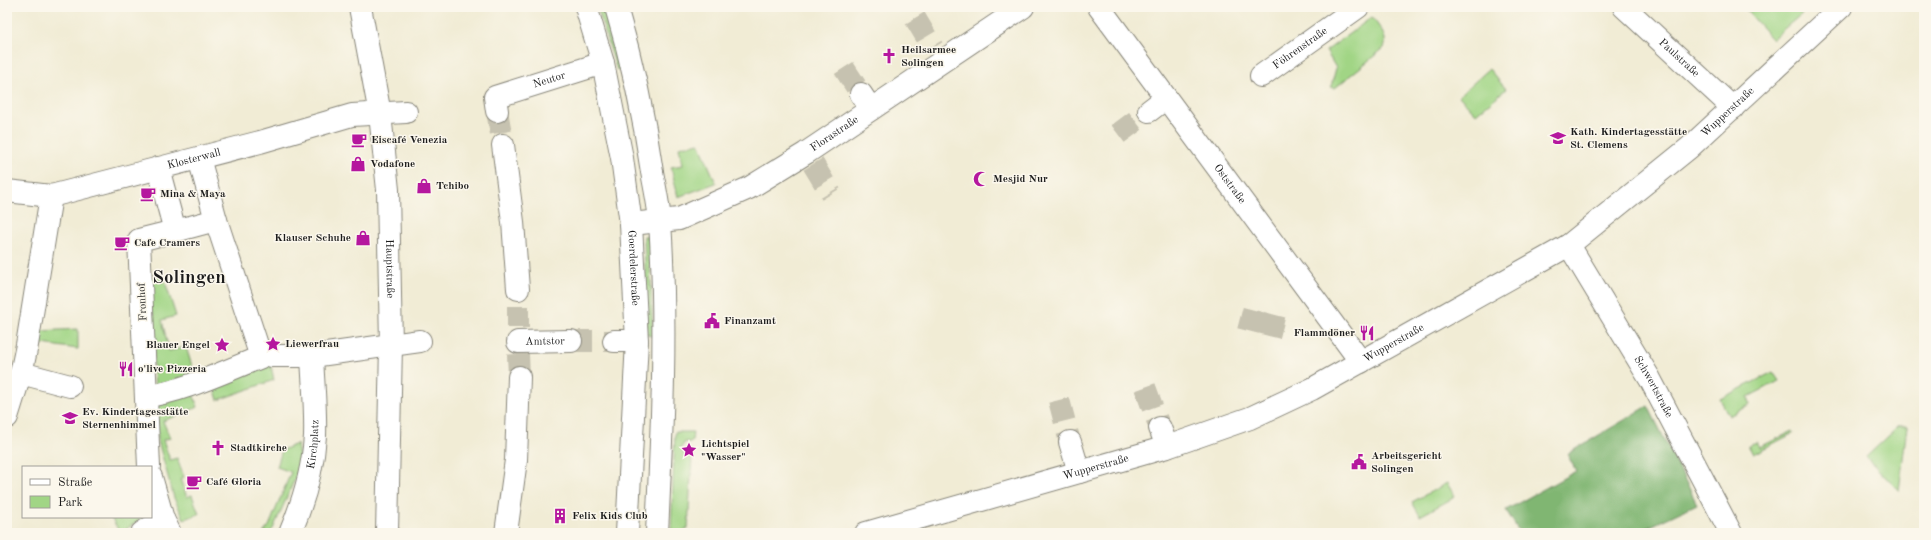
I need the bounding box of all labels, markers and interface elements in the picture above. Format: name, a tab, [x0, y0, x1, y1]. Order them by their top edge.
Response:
street label: Föhrenstraße	[1271, 25, 1329, 71]
street label: Paulstraße	[1657, 37, 1701, 79]
place label: Heilsarmee Solingen	[901, 45, 956, 69]
church icon: Heilsarmee Solingen	[880, 47, 898, 65]
street label: Neutor	[532, 70, 567, 90]
street label: Wupperstraße	[1699, 85, 1756, 139]
street label: Florastraße	[808, 114, 860, 154]
place label: Kath. Kindertagesstätte St. Clemens	[1570, 127, 1687, 151]
school or university icon: Kath. Kindertagesstätte St. Clemens	[1549, 129, 1567, 147]
cafe icon: Eiscafé Venezia	[350, 131, 368, 149]
place label: Eiscafé Venezia	[371, 135, 448, 146]
street label: Klosterwall	[166, 147, 222, 171]
shop icon: Vodafone	[349, 155, 367, 173]
place label: Vodafone	[370, 159, 415, 170]
street label: Oststraße	[1212, 162, 1248, 206]
mosque icon: Mesjid Nur	[972, 170, 990, 188]
place label: Mesjid Nur	[993, 174, 1048, 185]
shop icon: Tchibo	[415, 177, 433, 195]
place label: Tchibo	[436, 181, 470, 192]
cafe icon: Mina & Maya	[139, 185, 157, 203]
place label: Mina & Maya	[160, 189, 226, 200]
shop icon: Klauser Schuhe	[354, 229, 372, 247]
street label: Goerdelerstraße	[626, 230, 641, 306]
place label: Klauser Schuhe	[274, 233, 351, 244]
cafe icon: Cafe Cramers	[113, 234, 131, 252]
place label: Cafe Cramers	[134, 238, 200, 249]
street label: Hauptstraße	[383, 239, 396, 298]
district label: Solingen	[152, 269, 226, 288]
street label: Fronhof	[136, 282, 149, 321]
public building icon: Finanzamt	[703, 312, 721, 330]
place label: Finanzamt	[724, 316, 776, 327]
street label: Wupperstraße	[1361, 322, 1426, 365]
restaurant icon: Flammdöner	[1358, 324, 1376, 342]
place label: Flammdöner	[1294, 328, 1355, 339]
place icon: Liewerfrau	[264, 335, 282, 353]
place icon: Blauer Engel	[213, 336, 231, 354]
street label: Amtstor	[525, 336, 565, 347]
place label: Liewerfrau	[285, 339, 339, 350]
place label: Blauer Engel	[146, 340, 211, 351]
street label: Schwertstraße	[1632, 354, 1675, 419]
restaurant icon: o'live Pizzeria	[117, 360, 135, 378]
place label: o'live Pizzeria	[138, 364, 207, 375]
place label: Ev. Kindertagesstätte Sternenhimmel	[82, 407, 188, 431]
school or university icon: Ev. Kindertagesstätte Sternenhimmel	[61, 409, 79, 427]
street label: Kirchplatz	[305, 420, 321, 470]
church icon: Stadtkirche	[209, 439, 227, 457]
place label: Lichtspiel "Wasser"	[701, 439, 750, 463]
place icon: Lichtspiel "Wasser"	[680, 441, 698, 459]
place label: Stadtkirche	[230, 443, 287, 454]
place label: Arbeitsgericht Solingen	[1371, 451, 1442, 475]
street label: Wupperstraße	[1062, 453, 1130, 482]
public building icon: Arbeitsgericht Solingen	[1350, 453, 1368, 471]
legend	[22, 466, 152, 518]
cafe icon: Café Gloria	[185, 473, 203, 491]
text: Straße	[58, 477, 93, 489]
place label: Café Gloria	[206, 477, 262, 488]
text: Park	[58, 497, 83, 509]
building icon: Felix Kids Club	[551, 507, 569, 525]
place label: Felix Kids Club	[572, 511, 648, 522]

